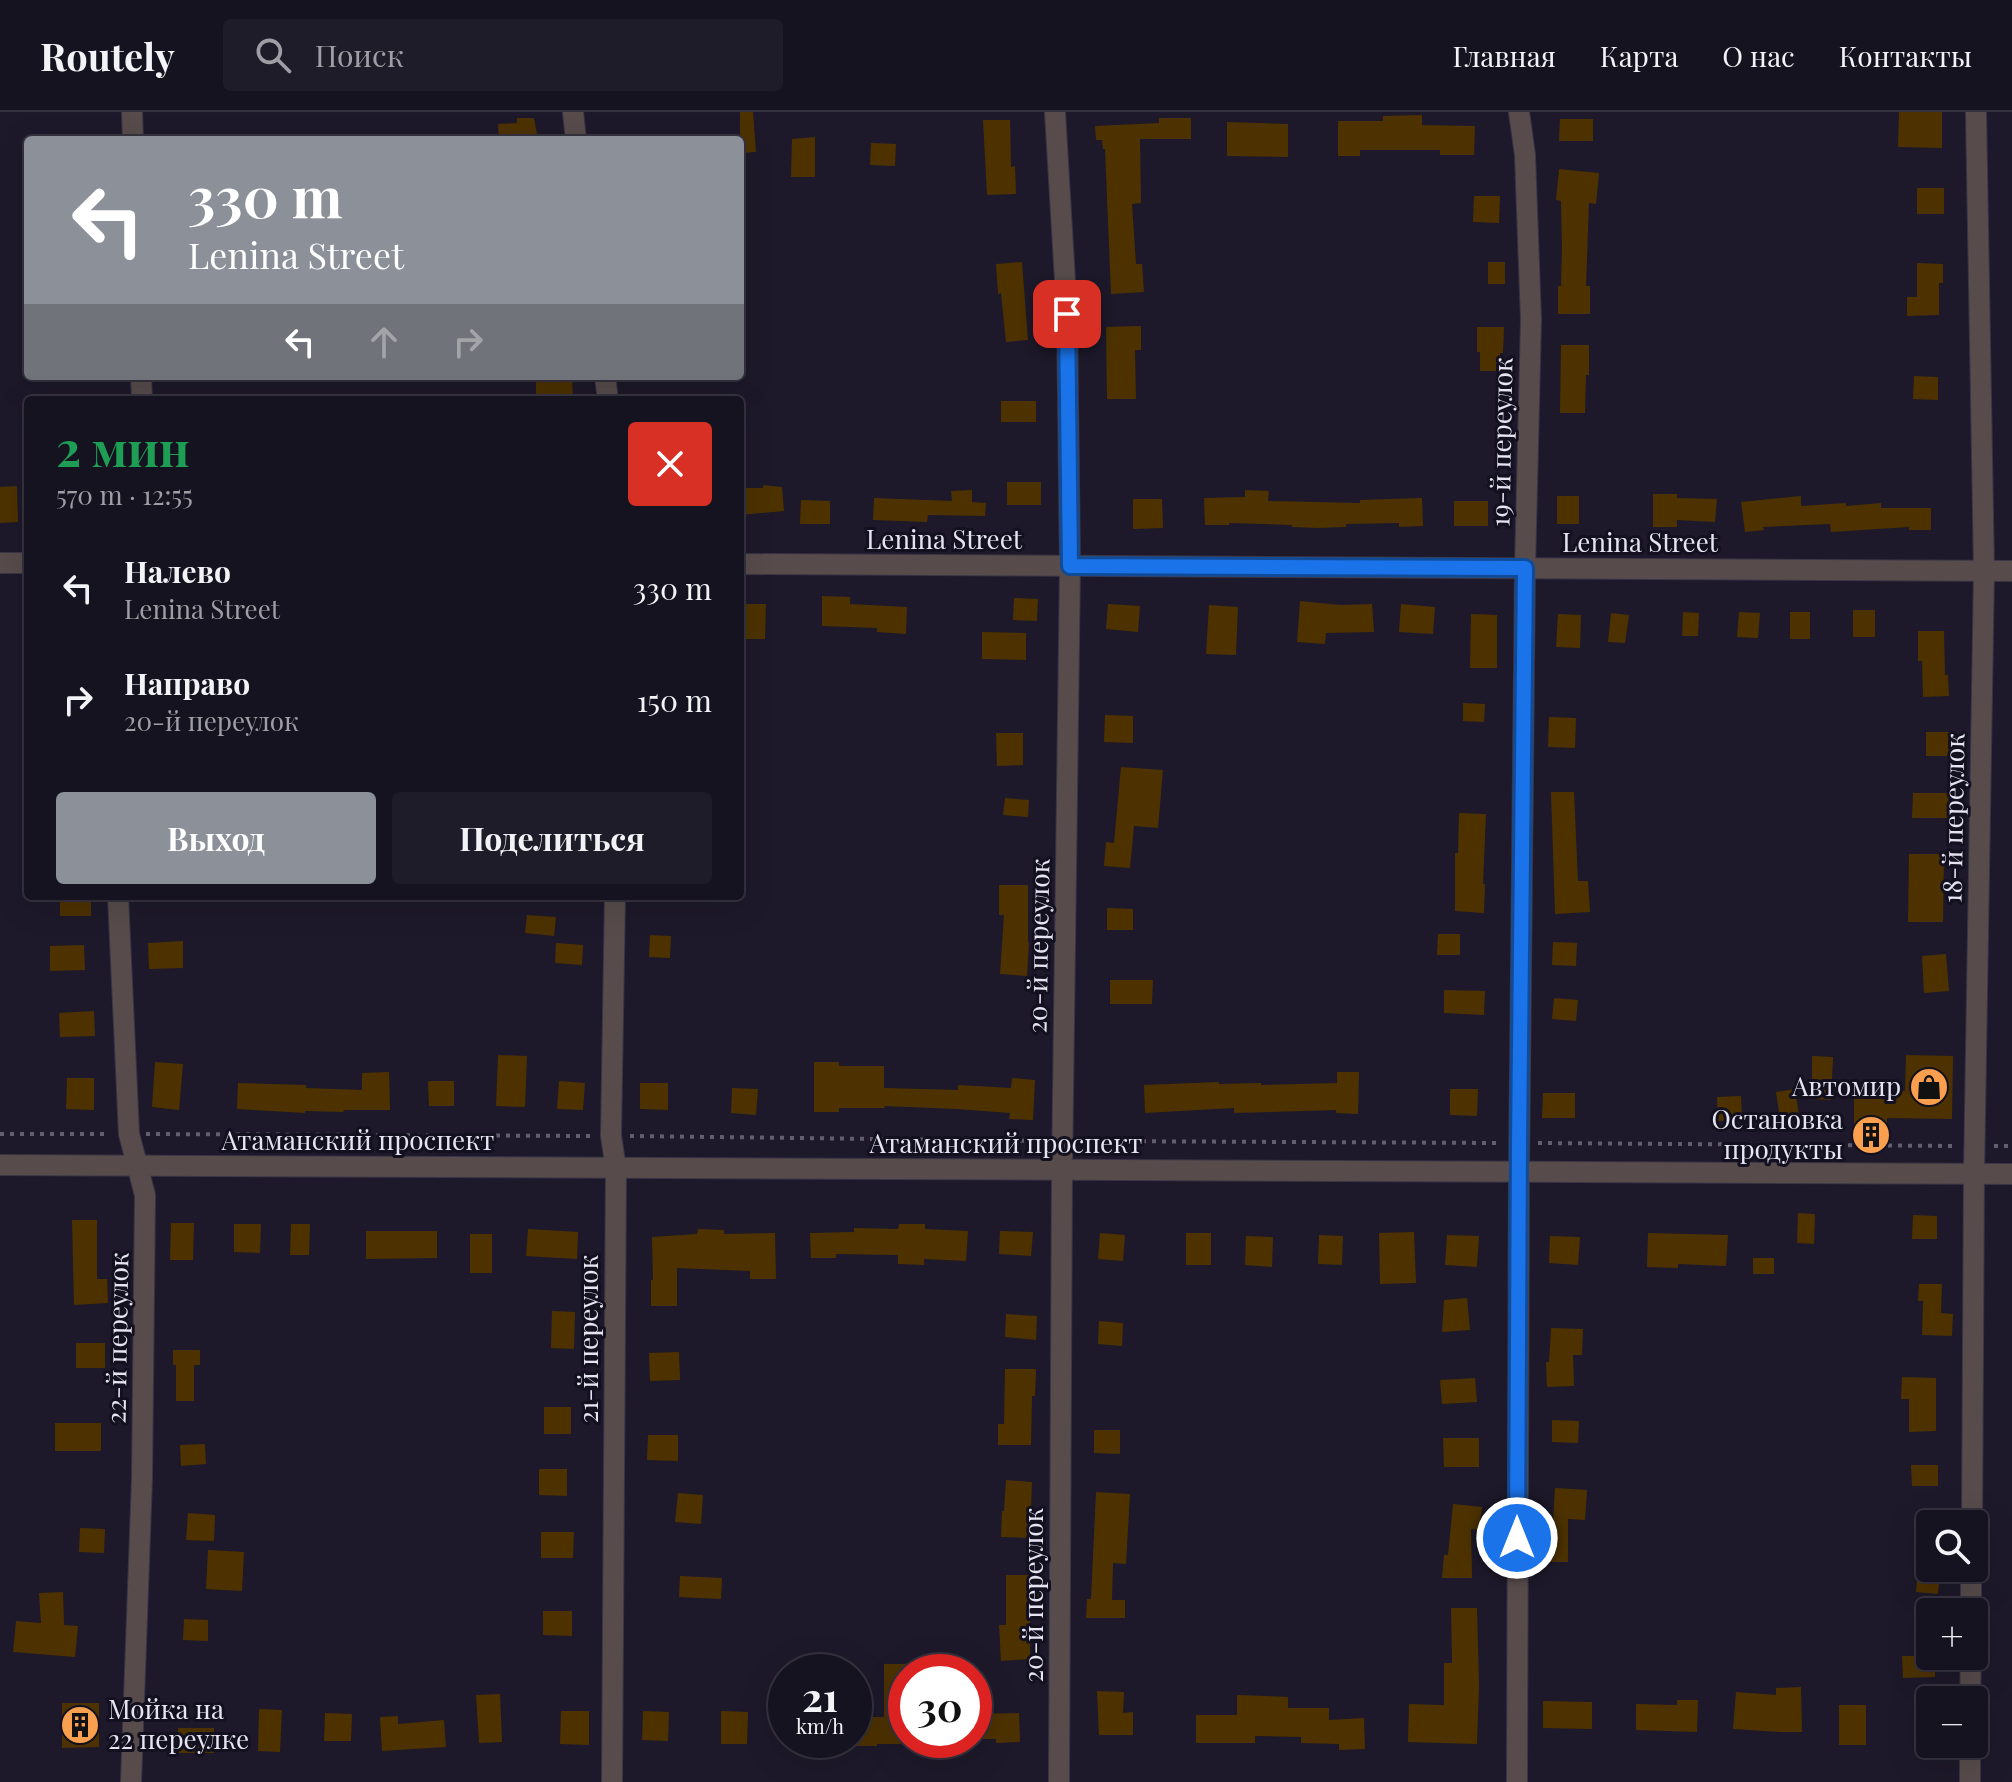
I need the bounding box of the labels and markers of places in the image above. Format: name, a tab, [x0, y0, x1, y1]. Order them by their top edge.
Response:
pin	[1033, 280, 1101, 348]
shop icon: Автомир	[1908, 1066, 1950, 1108]
place label: Автомир	[1791, 1068, 1901, 1103]
place label: Остановка продукты	[1712, 1101, 1843, 1166]
building icon: Остановка продукты	[1850, 1114, 1892, 1156]
place label: Мойка на 22 переулке	[108, 1691, 249, 1756]
building icon: Мойка на 22 переулке	[59, 1704, 101, 1746]

